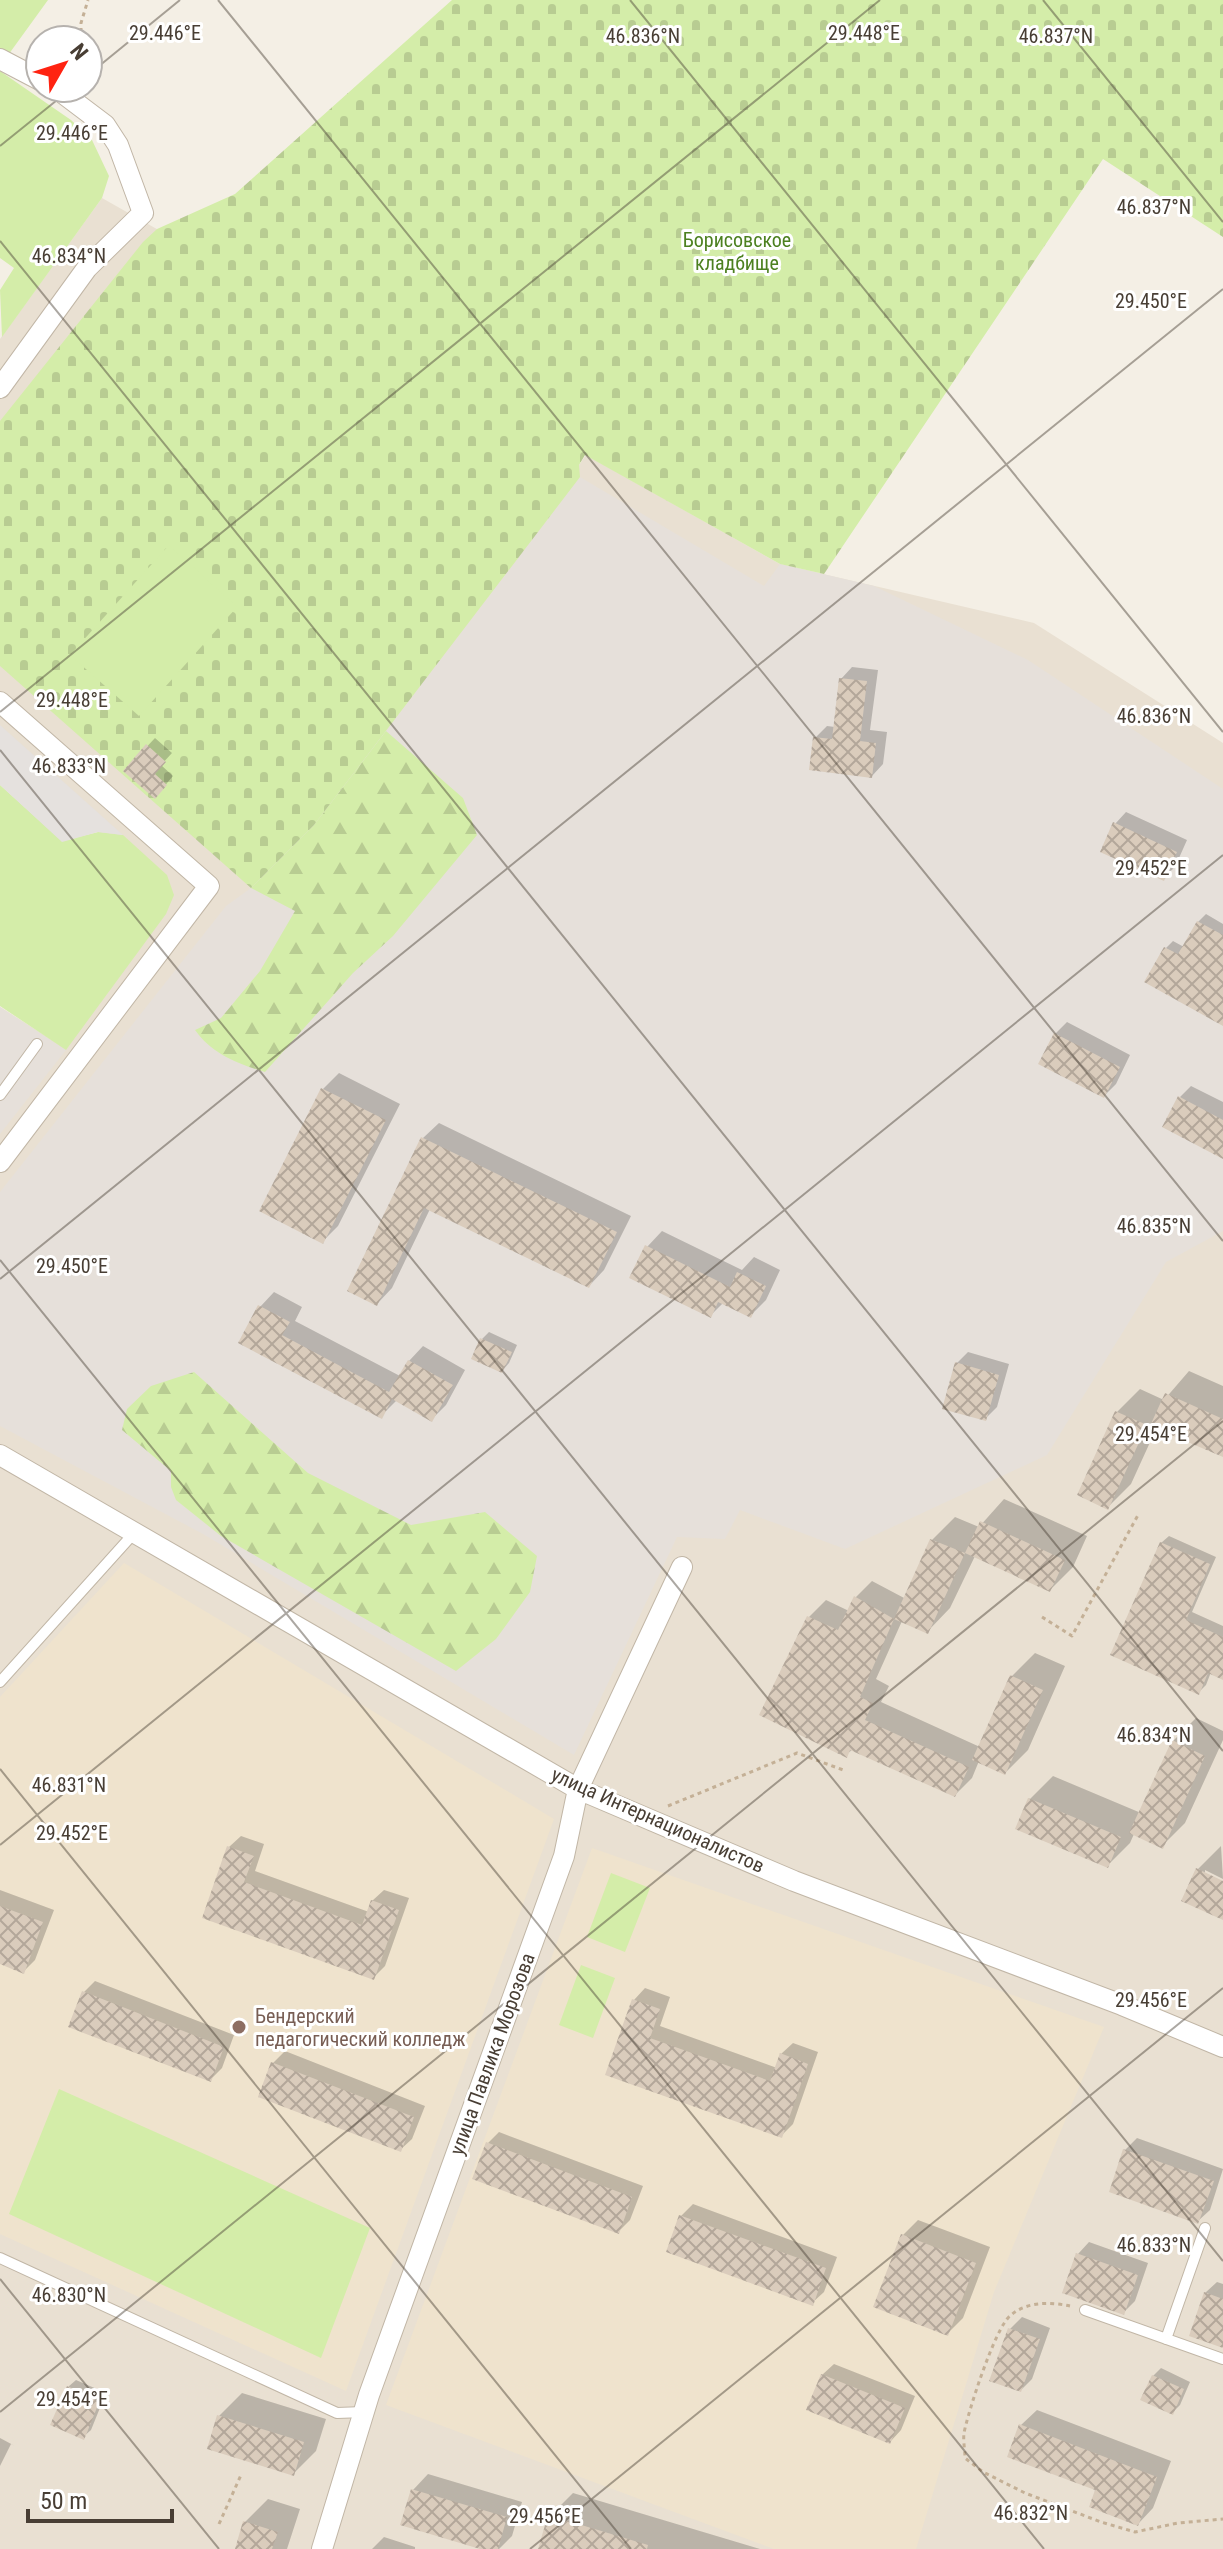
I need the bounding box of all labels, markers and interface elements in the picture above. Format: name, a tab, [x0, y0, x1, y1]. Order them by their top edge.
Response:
text: 29.446°E	[129, 21, 201, 45]
text: 29.448°E	[828, 21, 900, 45]
north arrow	[24, 24, 104, 104]
text: 46.836°N	[606, 24, 680, 48]
text: 46.837°N	[1019, 24, 1093, 48]
text: N	[65, 39, 93, 65]
text: 29.446°E	[36, 121, 108, 145]
text: 46.837°N	[1117, 195, 1191, 219]
park label: Борисовское кладбище	[683, 228, 791, 275]
text: 46.834°N	[32, 244, 106, 268]
text: 29.450°E	[1115, 289, 1187, 313]
text: 29.448°E	[36, 688, 108, 712]
text: 46.836°N	[1117, 704, 1191, 728]
text: 46.833°N	[32, 754, 106, 778]
text: 29.452°E	[1115, 856, 1187, 880]
text: 46.835°N	[1117, 1214, 1191, 1238]
text: 29.450°E	[36, 1254, 108, 1278]
text: 29.454°E	[1115, 1422, 1187, 1446]
text: 46.834°N	[1117, 1723, 1191, 1747]
street label: улица Интернационалистов	[548, 1762, 768, 1878]
text: 46.831°N	[32, 1773, 106, 1797]
text: 29.452°E	[36, 1821, 108, 1845]
street label: улица Павлика Морозова	[444, 1950, 540, 2158]
text: 29.456°E	[1115, 1988, 1187, 2012]
place label: Бендерский педагогический колледж	[255, 2004, 466, 2051]
marker: Бендерский педагогический колледж	[230, 2018, 248, 2036]
text: 46.833°N	[1117, 2233, 1191, 2257]
text: 46.830°N	[32, 2283, 106, 2307]
text: 29.454°E	[36, 2387, 108, 2411]
scale bar	[28, 2473, 172, 2523]
text: 50 m	[40, 2487, 87, 2515]
text: 46.832°N	[994, 2501, 1068, 2525]
text: 29.456°E	[509, 2504, 581, 2528]

